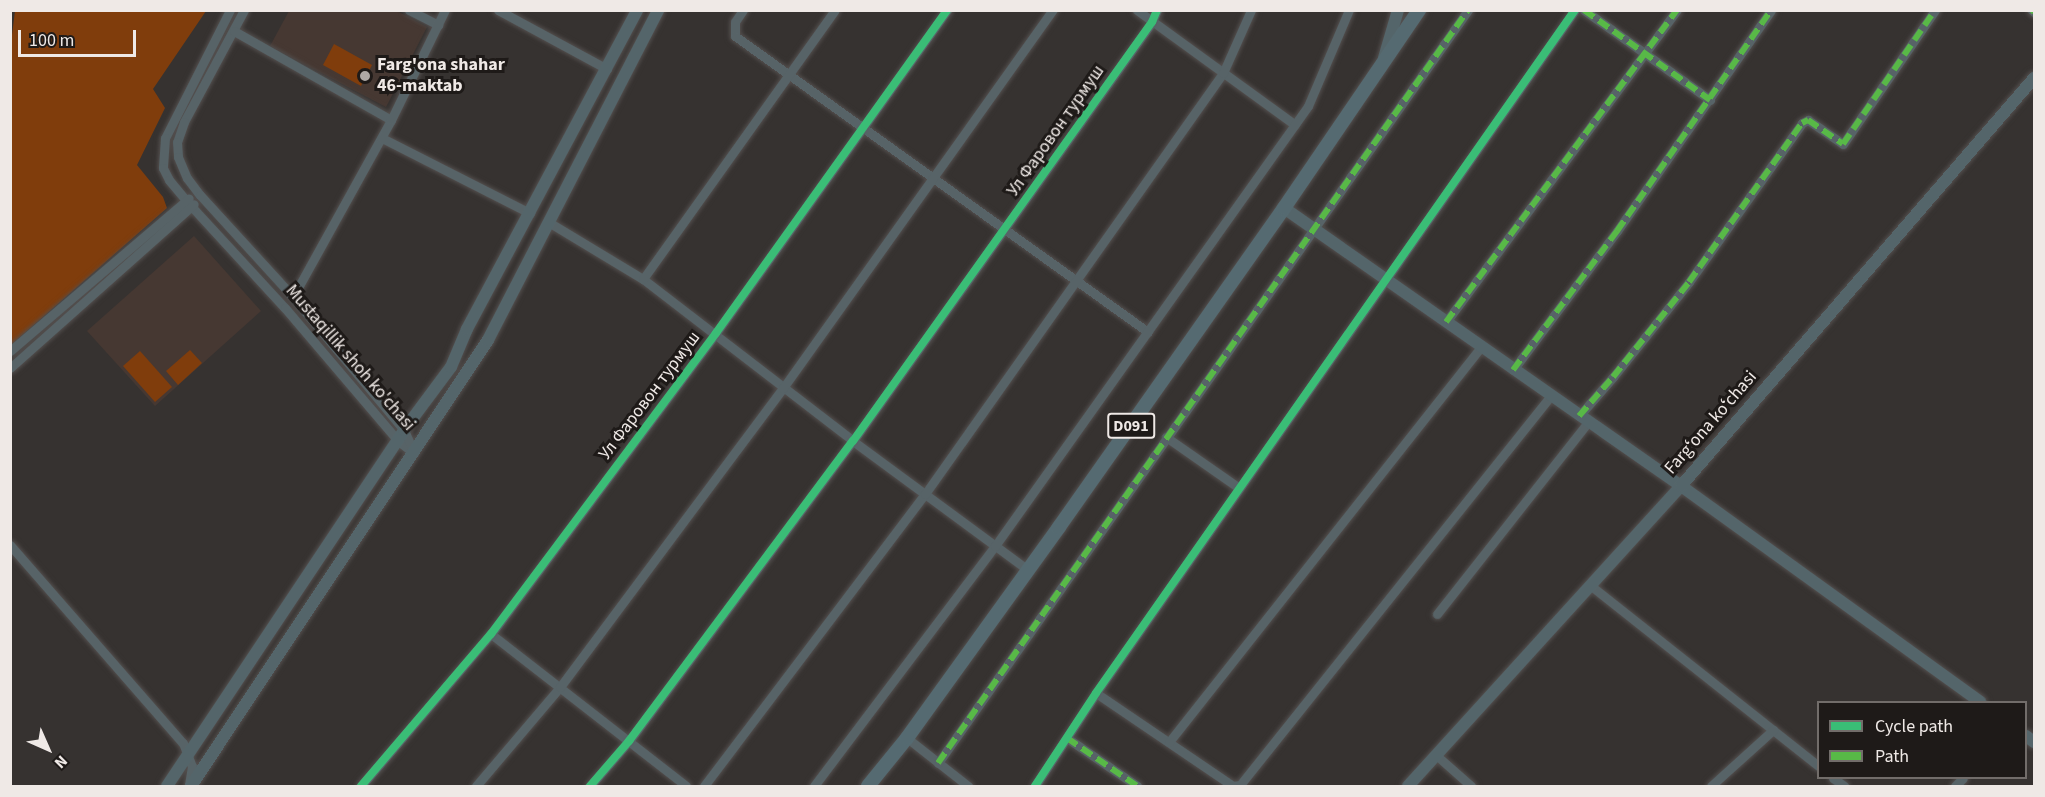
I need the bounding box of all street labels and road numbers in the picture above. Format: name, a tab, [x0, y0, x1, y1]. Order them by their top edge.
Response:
street label: Ул Фаровон турмуш	[1003, 61, 1109, 201]
street label: Mustaqillik shoh ko'chasi	[281, 280, 419, 436]
street label: Ул Фаровон турмуш	[595, 328, 705, 464]
street label: Fargʻona koʻchasi	[1660, 367, 1762, 479]
road number: D091	[1107, 413, 1155, 439]

